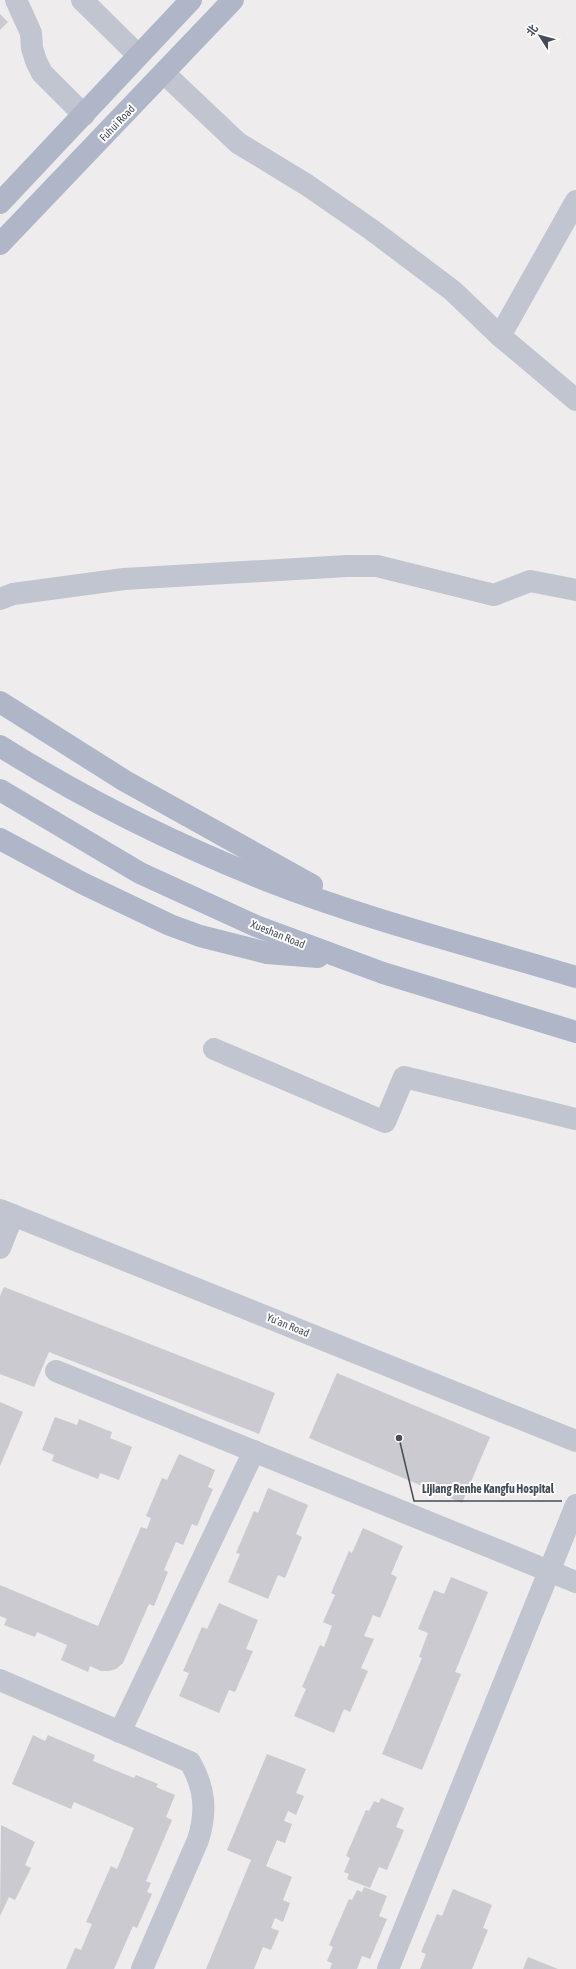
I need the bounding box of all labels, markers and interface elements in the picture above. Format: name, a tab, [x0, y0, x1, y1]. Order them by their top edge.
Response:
north arrow	[520, 16, 560, 56]
text: 北	[524, 22, 540, 38]
street label: Fuhui Road	[97, 103, 137, 143]
street label: Xueshan Road	[249, 918, 307, 950]
street label: Yu'an Road	[265, 1311, 311, 1339]
callout: Lijiang Renhe Kangfu Hospital	[414, 1477, 562, 1501]
text: Lijiang Renhe Kangfu Hospital	[422, 1482, 555, 1496]

